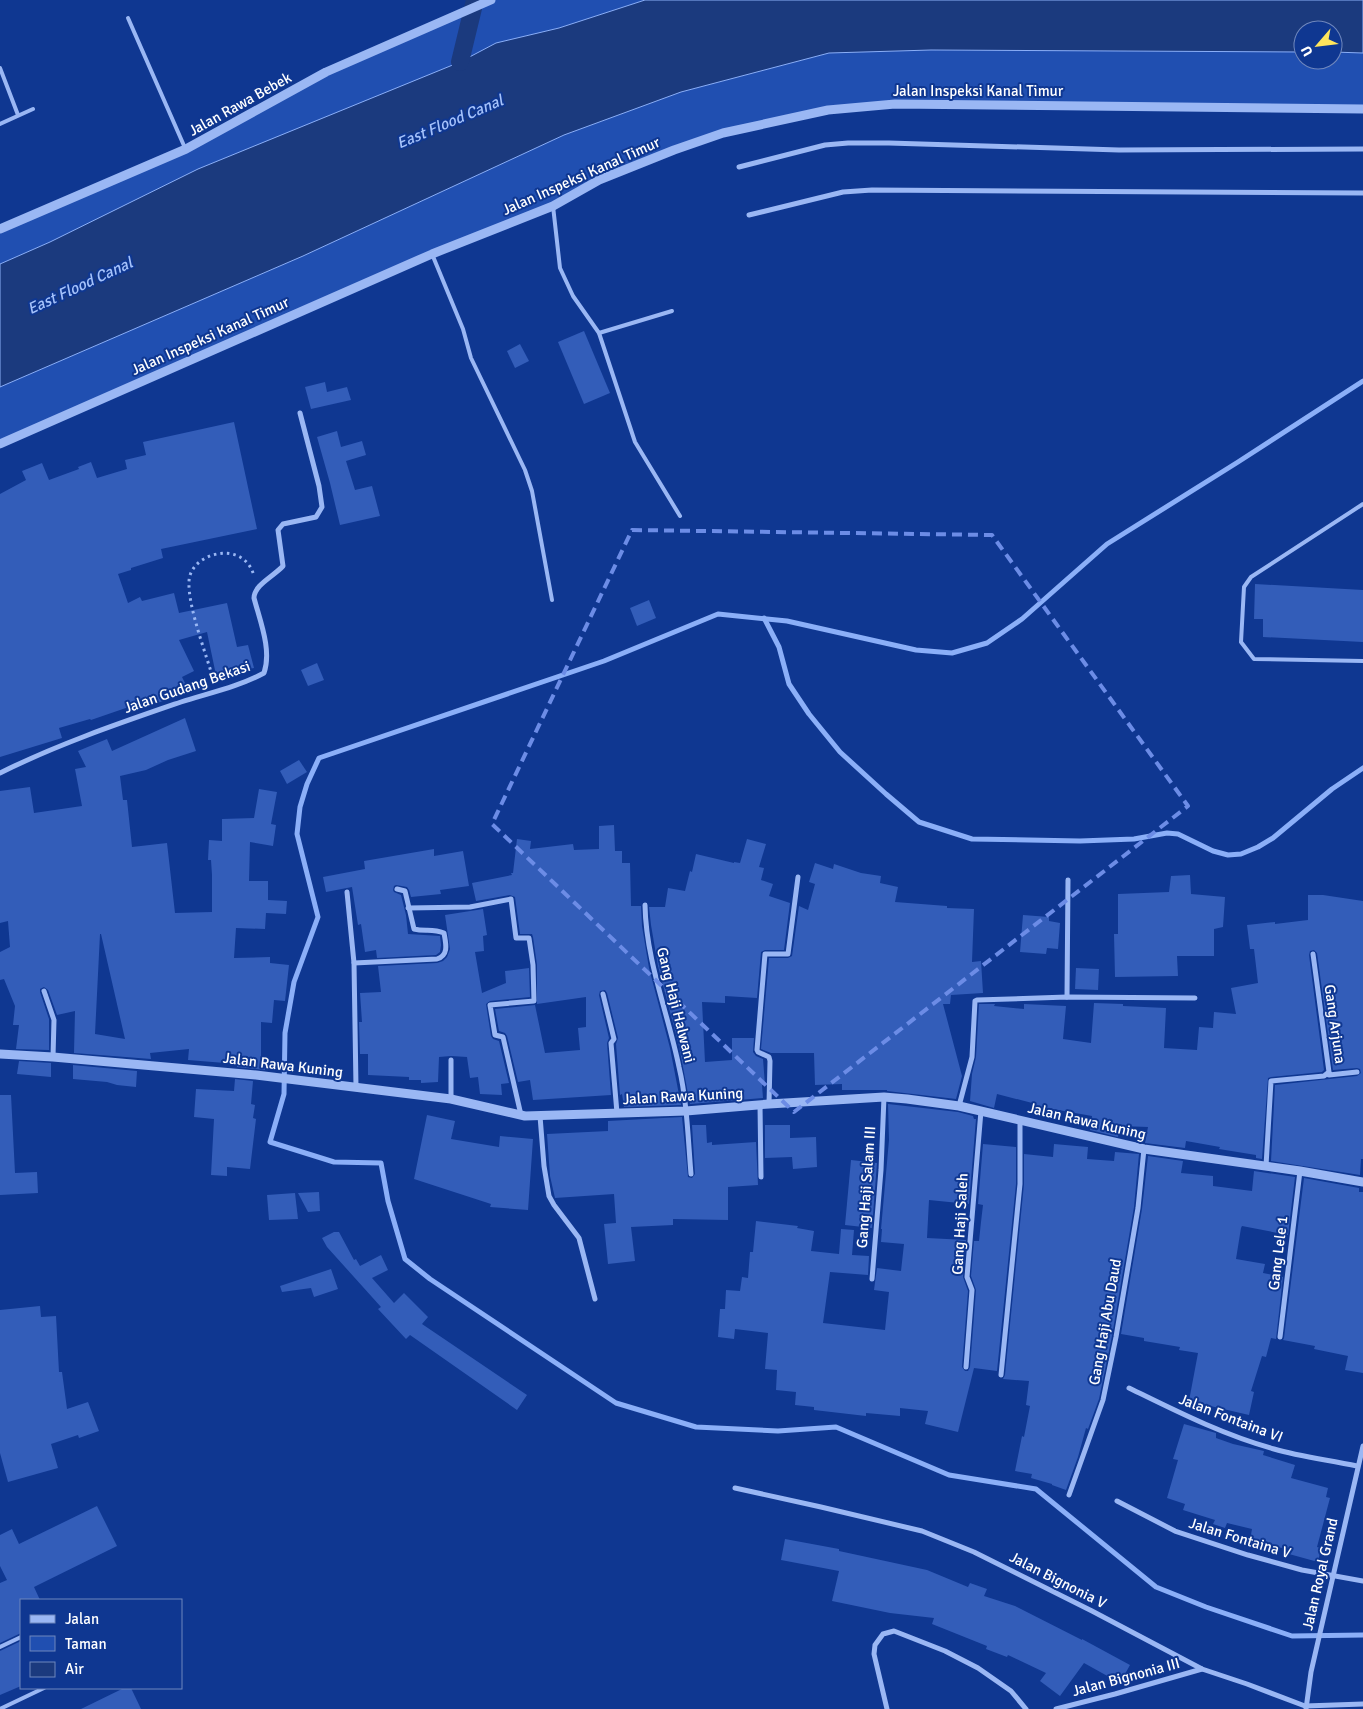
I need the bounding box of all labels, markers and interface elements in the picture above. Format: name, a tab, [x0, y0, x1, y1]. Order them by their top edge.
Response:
north arrow	[1293, 20, 1343, 70]
text: U	[1297, 43, 1317, 59]
street label: Jalan Rawa Bebek	[185, 68, 295, 140]
street label: Jalan Inspeksi Kanal Timur	[893, 82, 1064, 100]
water label: East Flood Canal	[394, 90, 508, 153]
street label: Jalan Inspeksi Kanal Timur	[499, 133, 663, 219]
water label: East Flood Canal	[24, 252, 137, 319]
street label: Jalan Inspeksi Kanal Timur	[128, 293, 292, 379]
street label: Jalan Gudang Bekasi	[121, 657, 253, 717]
street label: Gang Haji Halwani	[653, 945, 699, 1065]
street label: Gang Arjuna	[1321, 983, 1349, 1065]
street label: Jalan Rawa Kuning	[222, 1049, 344, 1081]
street label: Jalan Rawa Kuning	[622, 1084, 744, 1108]
street label: Jalan Rawa Kuning	[1026, 1099, 1148, 1143]
street label: Gang Haji Salam III	[853, 1125, 879, 1249]
street label: Gang Haji Saleh	[948, 1173, 972, 1275]
street label: Gang Lele 1	[1265, 1215, 1291, 1291]
street label: Gang Haji Abu Daud	[1085, 1257, 1125, 1387]
street label: Jalan Fontaina VI	[1176, 1390, 1286, 1446]
street label: Jalan Fontaina V	[1187, 1514, 1293, 1562]
street label: Jalan Royal Grand	[1298, 1516, 1342, 1632]
street label: Jalan Bignonia V	[1007, 1548, 1110, 1612]
legend	[20, 1599, 182, 1689]
text: Jalan	[65, 1610, 99, 1628]
text: Taman	[65, 1635, 107, 1653]
street label: Jalan Bignonia III	[1070, 1654, 1182, 1700]
text: Air	[65, 1660, 84, 1678]

